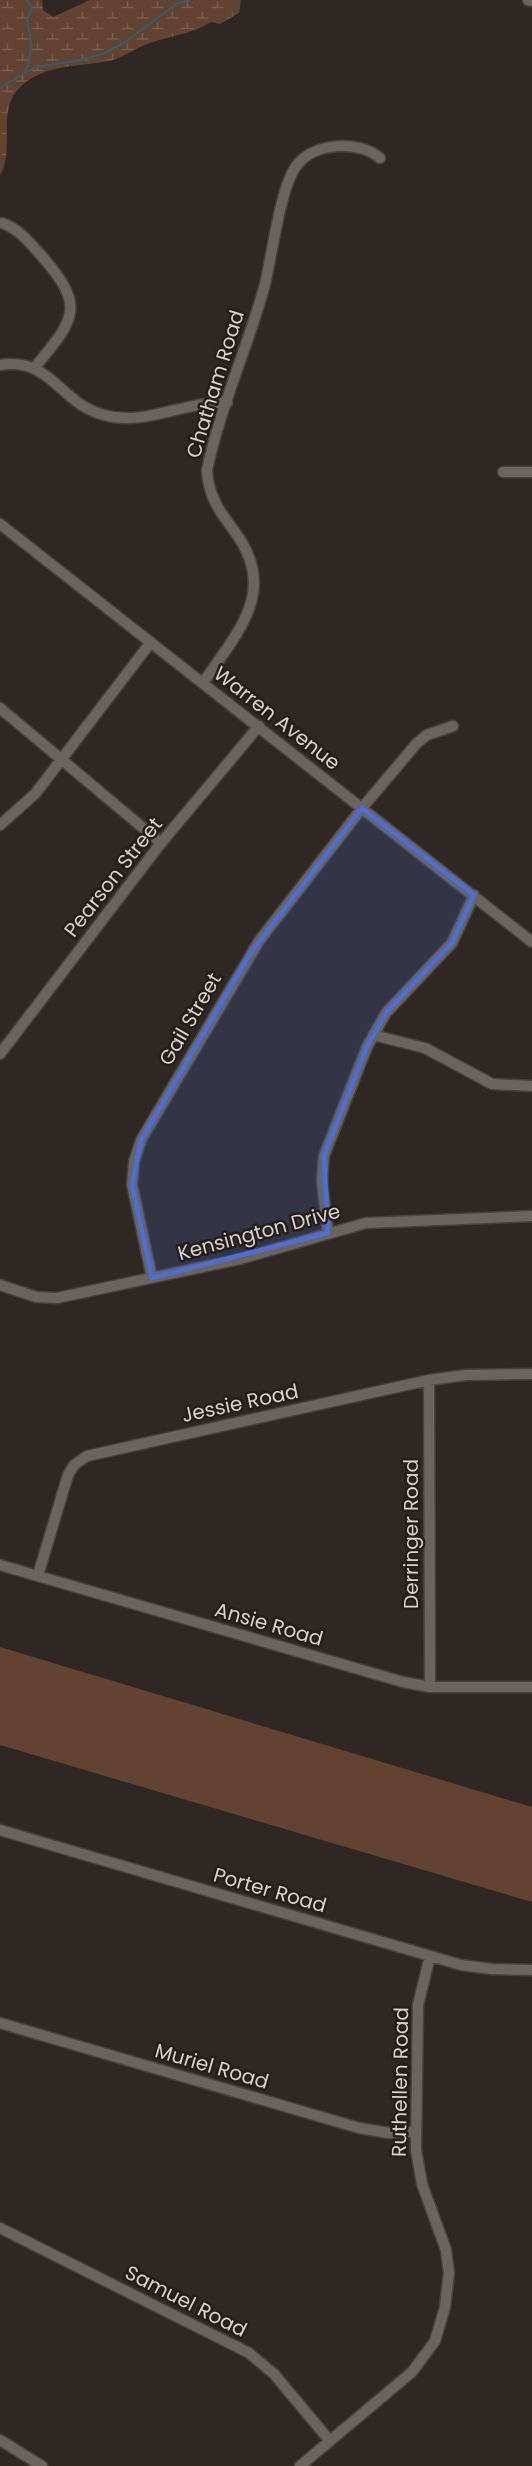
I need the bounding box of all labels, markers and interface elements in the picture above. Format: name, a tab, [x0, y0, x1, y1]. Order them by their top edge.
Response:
street label: Chatham Road	[179, 307, 251, 461]
street label: Warren Avenue	[208, 660, 346, 776]
street label: Pearson Street	[57, 811, 169, 943]
street label: Gail Street	[152, 967, 228, 1071]
street label: Kensington Drive	[175, 1197, 343, 1267]
street label: Jessie Road	[179, 1377, 301, 1429]
street label: Derringer Road	[397, 1459, 425, 1609]
street label: Ansie Road	[212, 1595, 326, 1653]
street label: Porter Road	[210, 1861, 330, 1919]
street label: Ruthellen Road	[385, 2007, 415, 2157]
street label: Muriel Road	[152, 2036, 272, 2096]
street label: Samuel Road	[120, 2258, 252, 2344]

